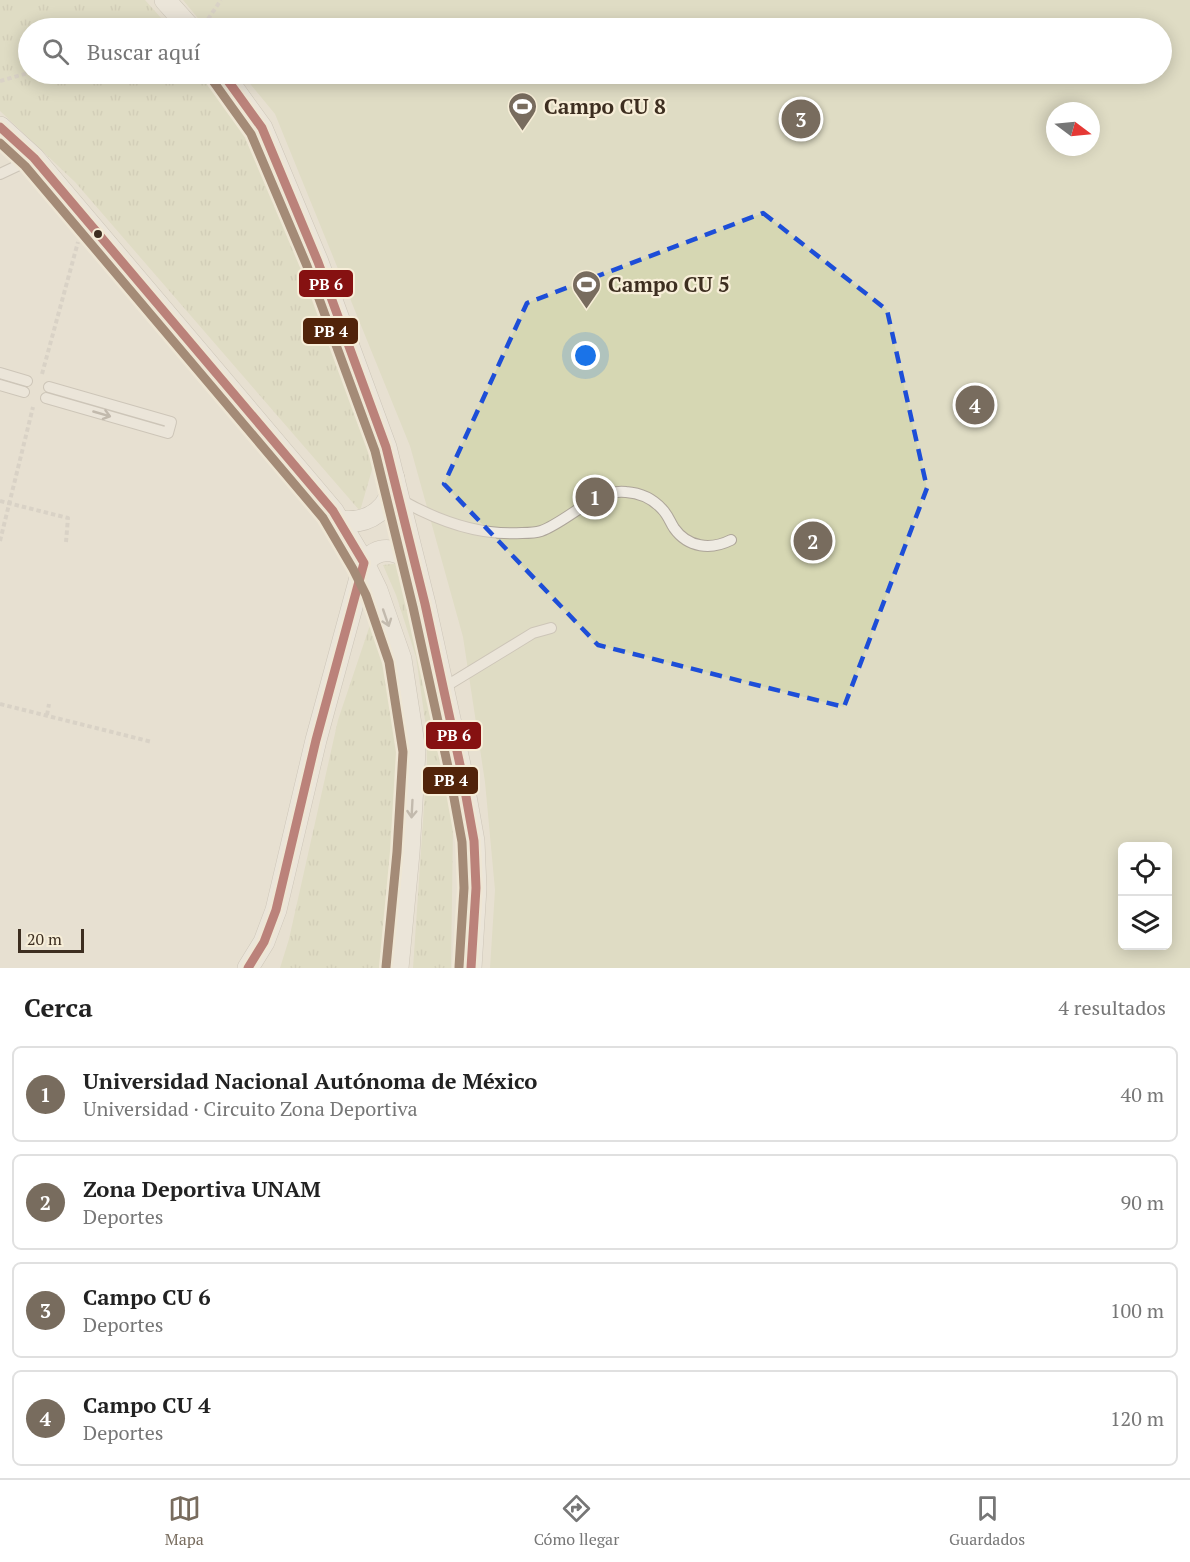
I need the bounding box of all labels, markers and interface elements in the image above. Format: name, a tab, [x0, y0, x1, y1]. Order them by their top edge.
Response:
search box	[18, 18, 1172, 84]
icon: search	[39, 35, 72, 68]
text: Buscar aquí	[87, 37, 200, 66]
sports icon: Campo CU 8	[507, 90, 539, 132]
place label: Campo CU 8	[544, 92, 666, 120]
pin: 3	[782, 96, 820, 142]
north arrow	[1046, 102, 1100, 156]
unlabelled marker	[92, 228, 104, 240]
sports icon: Campo CU 5	[571, 268, 603, 310]
line badge: PB 6	[298, 269, 354, 298]
place label: Campo CU 5	[608, 270, 730, 298]
text: PB 6	[309, 273, 343, 295]
line badge: PB 4	[302, 317, 359, 345]
text: PB 4	[314, 320, 348, 342]
your location	[571, 341, 600, 370]
pin: 4	[956, 382, 994, 428]
one-way arrow	[92, 409, 111, 420]
pin: 1	[576, 474, 614, 520]
pin: 2	[794, 518, 832, 564]
one-way arrow	[382, 608, 393, 626]
line badge: PB 6	[425, 721, 482, 750]
text: PB 6	[437, 724, 471, 746]
line badge: PB 4	[422, 766, 479, 795]
text: PB 4	[434, 769, 468, 791]
one-way arrow	[406, 798, 417, 818]
map controls	[1118, 842, 1172, 950]
button: locate	[1118, 842, 1172, 896]
button: layers	[1118, 896, 1172, 950]
scale bar	[18, 926, 84, 953]
text: 20 m	[27, 928, 62, 950]
text: Cerca	[24, 990, 93, 1024]
text: 4 resultados	[1058, 994, 1166, 1021]
text: Universidad Nacional Autónoma de México	[83, 1066, 537, 1095]
text: 1	[40, 1081, 51, 1108]
text: 40 m	[1121, 1081, 1164, 1108]
text: Universidad · Circuito Zona Deportiva	[83, 1095, 418, 1122]
text: Zona Deportiva UNAM	[83, 1174, 321, 1203]
text: 2	[40, 1189, 51, 1216]
text: 90 m	[1121, 1189, 1164, 1216]
text: Deportes	[83, 1203, 163, 1230]
text: Campo CU 6	[83, 1282, 211, 1311]
text: 3	[40, 1297, 51, 1324]
text: 100 m	[1110, 1297, 1164, 1324]
text: Deportes	[83, 1311, 163, 1338]
text: Campo CU 4	[83, 1390, 211, 1419]
text: 4	[40, 1405, 51, 1432]
text: 120 m	[1110, 1405, 1164, 1432]
text: Deportes	[83, 1419, 163, 1446]
tab: Mapa	[165, 1492, 204, 1550]
tab: Cómo llegar	[534, 1492, 619, 1550]
tab: Guardados	[949, 1492, 1025, 1550]

